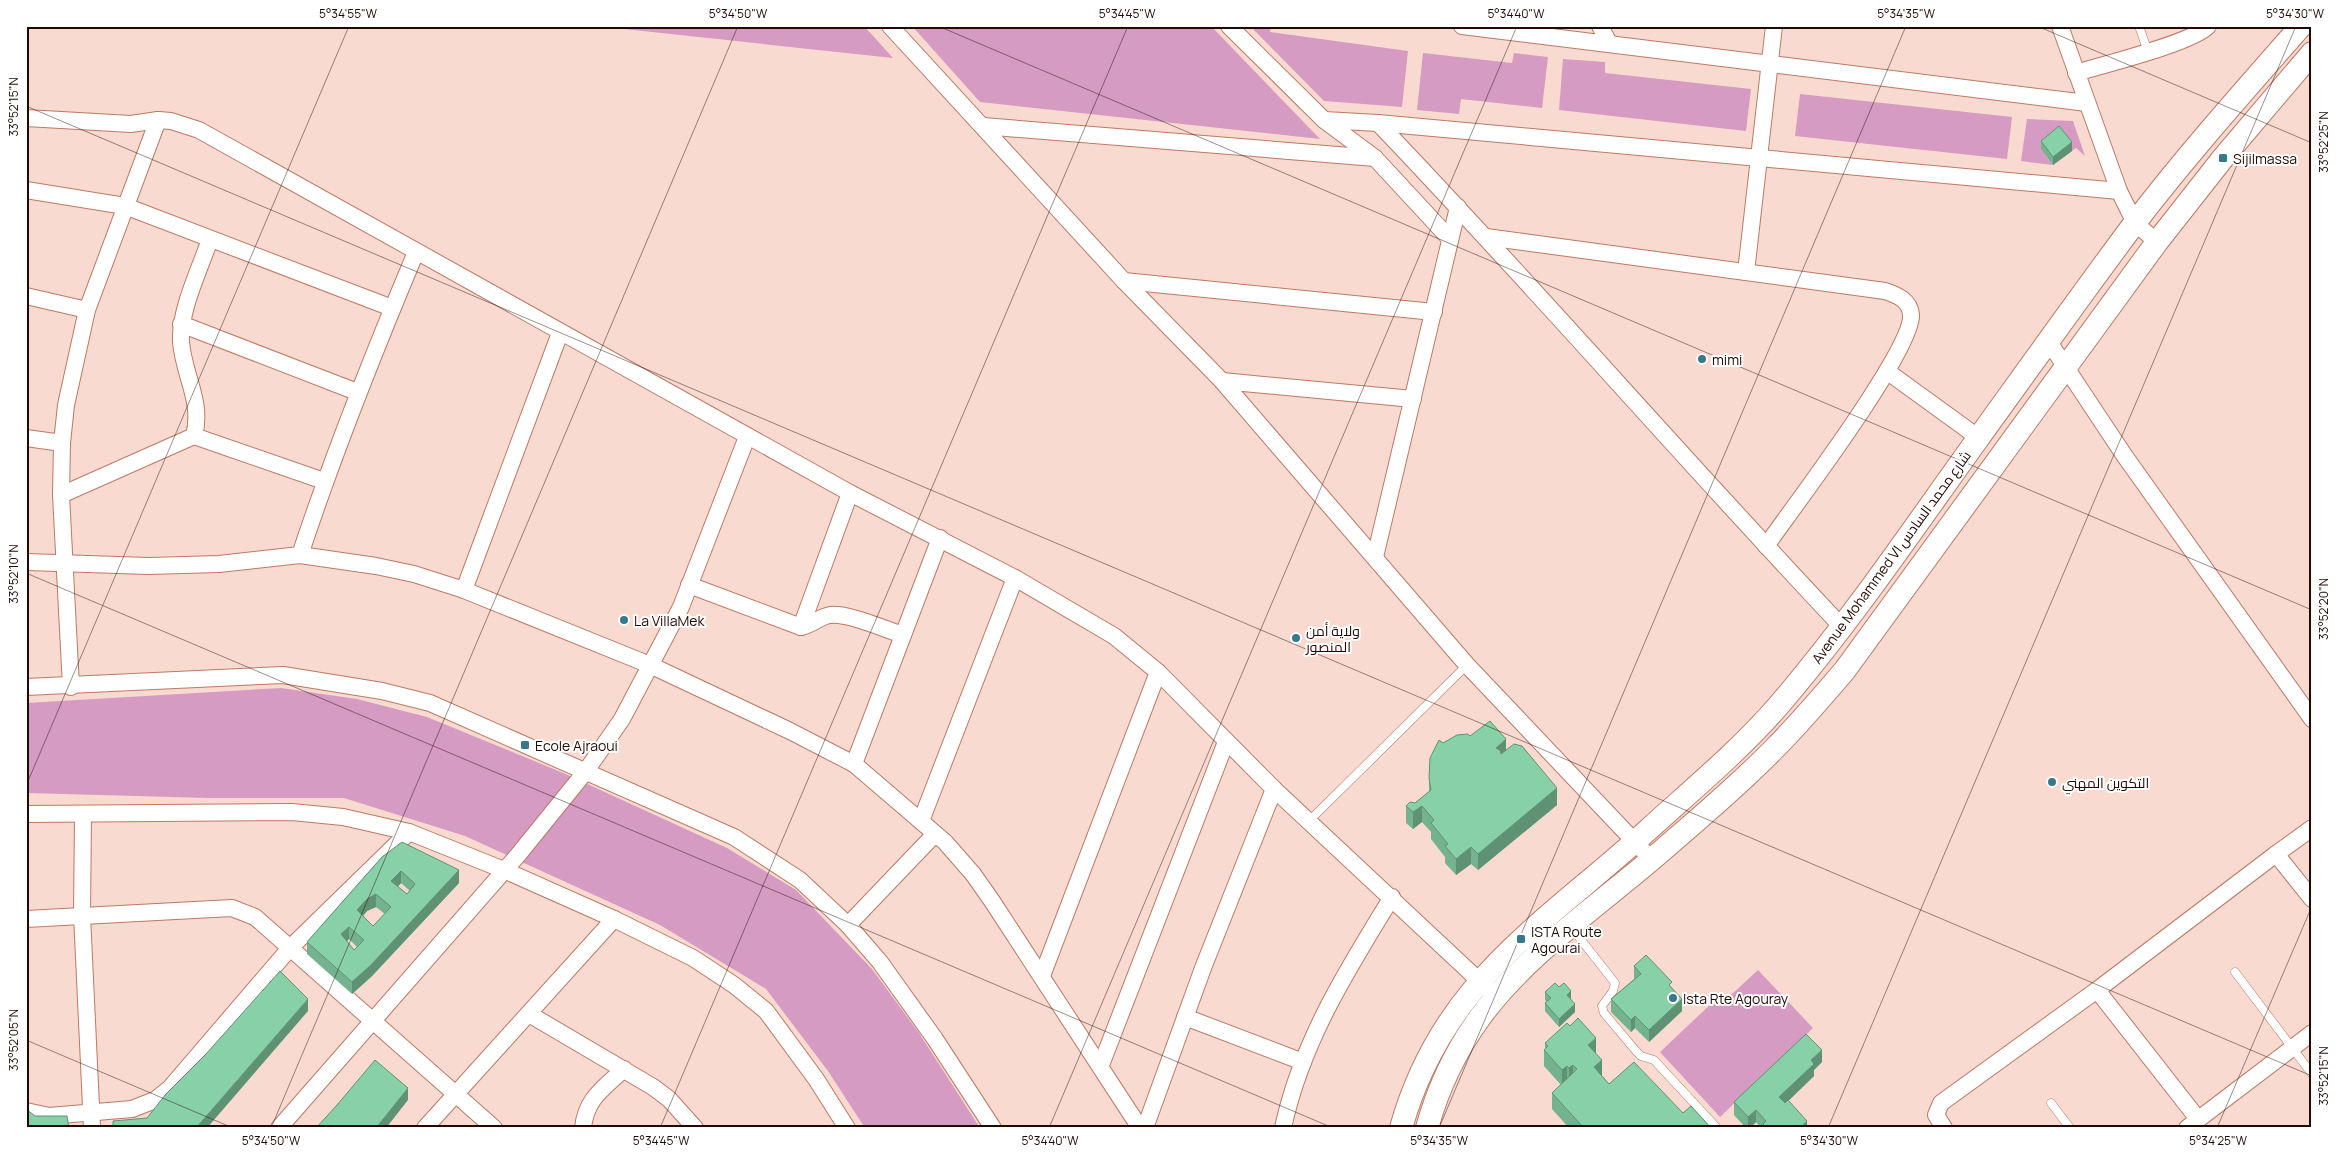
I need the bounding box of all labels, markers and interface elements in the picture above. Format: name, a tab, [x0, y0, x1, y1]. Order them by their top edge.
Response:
text: 5°34'55"W	[319, 5, 378, 22]
text: 5°34'50"W	[709, 5, 768, 22]
text: 5°34'45"W	[1099, 5, 1156, 22]
text: 5°34'40"W	[1487, 5, 1545, 22]
text: 5°34'35"W	[1877, 5, 1936, 22]
text: 5°34'30"W	[2266, 5, 2325, 22]
text: 33°52'15"N	[5, 77, 22, 137]
text: 33°52'25"N	[2315, 111, 2332, 173]
place label: Sijilmassa	[2233, 149, 2297, 168]
marker: Sijilmassa	[2217, 152, 2229, 164]
place label: mimi	[1712, 350, 1742, 369]
marker: mimi	[1696, 353, 1708, 365]
street label: Avenue Mohammed VI شارع محمد السادس	[1807, 447, 1975, 667]
text: 33°52'10"N	[5, 544, 22, 604]
text: 33°52'20"N	[2315, 578, 2332, 640]
place label: La VillaMek	[634, 611, 705, 630]
marker: La VillaMek	[618, 614, 630, 626]
place label: ولاية أمن المنصور	[1305, 621, 1360, 656]
marker: ولاية أمن المنصور	[1290, 632, 1302, 644]
place label: Ecole Ajraoui	[535, 736, 618, 755]
marker: Ecole Ajraoui	[519, 739, 531, 751]
place label: التكوين المهني	[2062, 773, 2149, 795]
marker: التكوين المهني	[2046, 776, 2058, 788]
place label: ISTA Route Agourai	[1531, 922, 1602, 957]
marker: ISTA Route Agourai	[1515, 933, 1527, 945]
place label: Ista Rte Agouray	[1683, 989, 1789, 1008]
marker: Ista Rte Agouray	[1667, 992, 1679, 1004]
text: 33°52'05"N	[5, 1009, 22, 1071]
text: 33°52'15"N	[2315, 1046, 2332, 1106]
text: 5°34'50"W	[242, 1132, 301, 1149]
text: 5°34'45"W	[633, 1132, 690, 1149]
text: 5°34'40"W	[1021, 1132, 1079, 1149]
text: 5°34'35"W	[1410, 1132, 1469, 1149]
text: 5°34'30"W	[1800, 1132, 1859, 1149]
text: 5°34'25"W	[2189, 1132, 2248, 1149]

